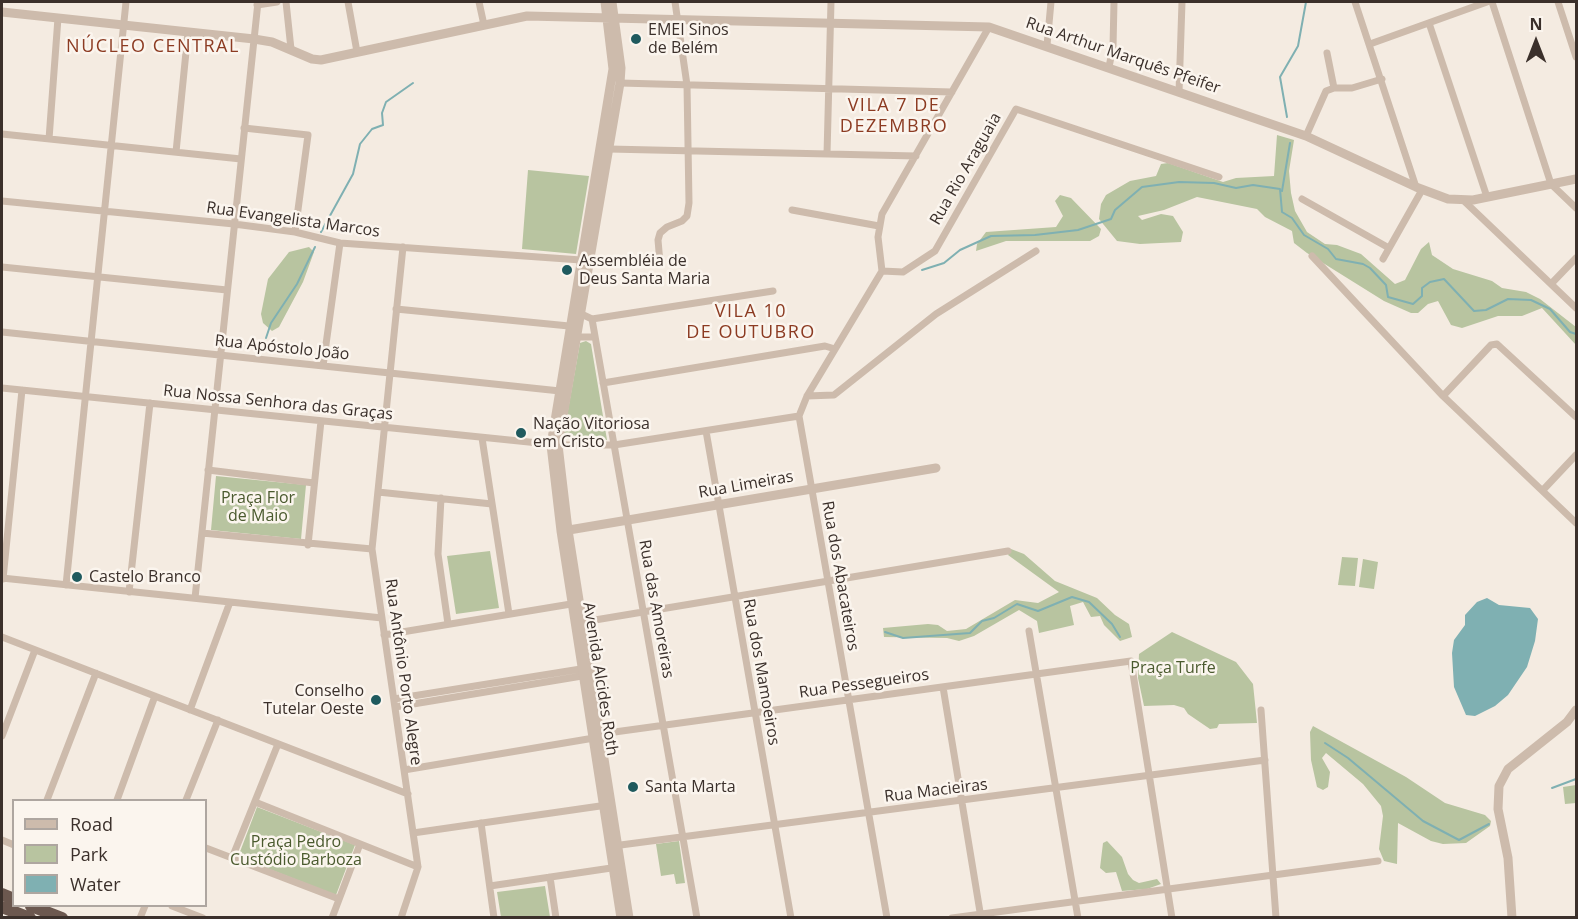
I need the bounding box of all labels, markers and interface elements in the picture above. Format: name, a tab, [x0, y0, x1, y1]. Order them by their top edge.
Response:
north arrow	[1506, 12, 1566, 72]
text: N	[1529, 13, 1543, 35]
street label: Rua Arthur Marquês Pfeifer	[1023, 14, 1223, 98]
place label: EMEI Sinos de Belém	[648, 20, 729, 58]
marker: EMEI Sinos de Belém	[629, 32, 643, 46]
district label: NÚCLEO CENTRAL	[66, 36, 240, 58]
district label: VILA 7 DE DEZEMBRO	[840, 95, 948, 138]
street label: Rua Rio Araguaia	[926, 110, 1006, 228]
street label: Rua Evangelista Marcos	[205, 198, 381, 242]
place label: Assembléia de Deus Santa Maria	[579, 251, 710, 289]
marker: Assembléia de Deus Santa Maria	[560, 263, 574, 277]
district label: VILA 10 DE OUTUBRO	[686, 301, 816, 344]
street label: Rua Apóstolo João	[214, 331, 350, 365]
street label: Rua Nossa Senhora das Graças	[162, 381, 394, 425]
place label: Nação Vitoriosa em Cristo	[533, 414, 650, 452]
marker: Nação Vitoriosa em Cristo	[514, 426, 528, 440]
street label: Rua Limeiras	[697, 467, 795, 503]
park label: Praça Flor de Maio	[221, 488, 295, 526]
street label: Rua dos Abacateiros	[817, 500, 863, 652]
street label: Rua das Amoreiras	[634, 538, 678, 680]
place label: Castelo Branco	[89, 567, 201, 587]
marker: Castelo Branco	[70, 570, 84, 584]
street label: Rua Antônio Porto Alegre	[380, 577, 426, 767]
street label: Rua dos Mamoeiros	[739, 597, 783, 747]
street label: Avenida Alcides Roth	[578, 601, 622, 757]
park label: Praça Turfe	[1130, 658, 1216, 678]
street label: Rua Pessegueiros	[798, 665, 930, 703]
place label: Conselho Tutelar Oeste	[263, 681, 364, 719]
marker: Conselho Tutelar Oeste	[369, 693, 383, 707]
street label: Rua Macieiras	[883, 775, 989, 807]
place label: Santa Marta	[645, 777, 736, 797]
marker: Santa Marta	[626, 780, 640, 794]
legend	[12, 799, 207, 907]
text: Road	[70, 812, 113, 836]
park label: Praça Pedro Custódio Barboza	[230, 832, 362, 870]
text: Park	[70, 842, 108, 866]
text: Water	[70, 872, 121, 896]

